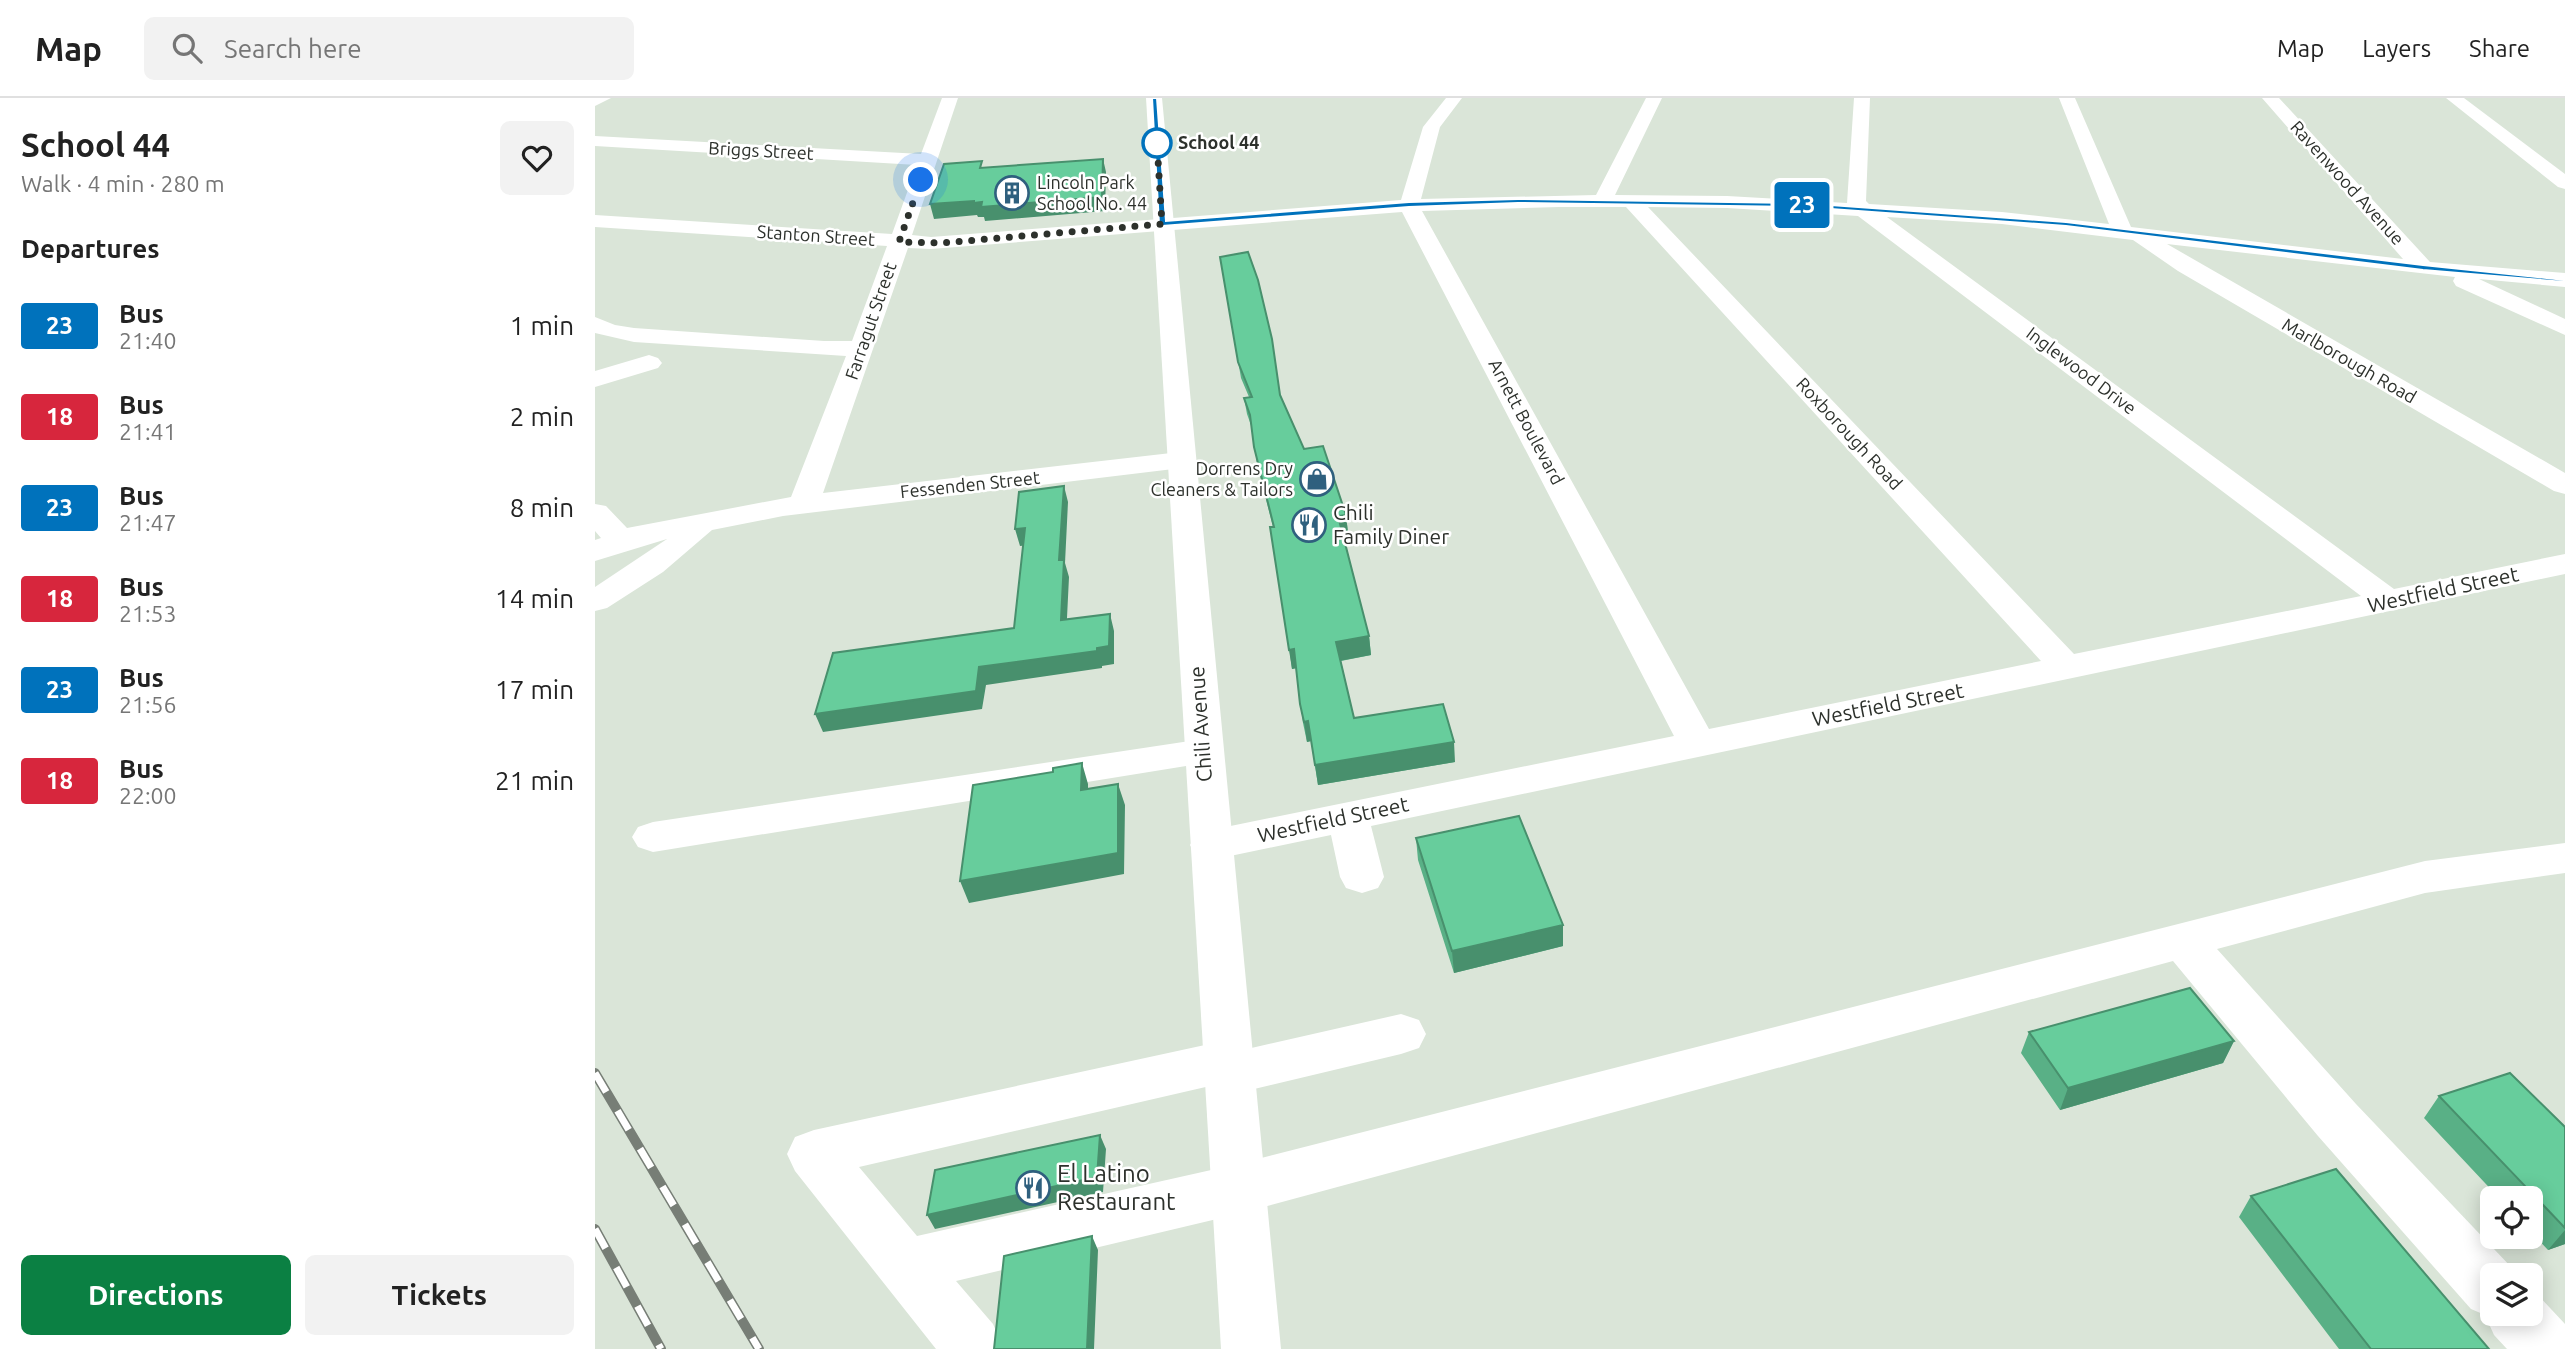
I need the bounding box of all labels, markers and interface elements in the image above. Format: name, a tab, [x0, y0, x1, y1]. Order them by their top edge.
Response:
search box	[144, 17, 634, 80]
icon: search	[168, 29, 206, 67]
text: Map	[35, 30, 102, 67]
text: Search here	[224, 34, 362, 63]
text: Map	[2277, 35, 2324, 62]
text: Layers	[2362, 35, 2431, 62]
text: Share	[2469, 35, 2530, 62]
street label: Ravenwood Avenue	[2287, 116, 2409, 248]
button: heart	[500, 121, 574, 195]
text: School 44	[21, 126, 170, 163]
marker: School 44	[1142, 128, 1172, 158]
place label: School 44	[1178, 132, 1259, 152]
street label: Briggs Street	[708, 137, 814, 163]
your location	[903, 162, 938, 197]
text: Walk · 4 min · 280 m	[21, 171, 225, 196]
place label: Lincoln Park School No. 44	[1037, 172, 1147, 213]
building icon: Lincoln Park School No. 44	[993, 174, 1031, 212]
line badge: 23	[1771, 182, 1833, 228]
text: 23	[1788, 191, 1816, 218]
street label: Stanton Street	[756, 221, 876, 249]
text: Departures	[21, 234, 159, 263]
street label: Farragut Street	[841, 259, 900, 382]
text: Bus	[119, 299, 164, 328]
text: 1 min	[510, 311, 574, 340]
text: 23	[46, 312, 73, 339]
street label: Marlborough Road	[2279, 314, 2420, 407]
street label: Inglewood Drive	[2023, 322, 2140, 418]
text: 21:40	[119, 328, 177, 353]
street label: Arnett Boulevard	[1485, 355, 1568, 488]
street label: Roxborough Road	[1793, 373, 1907, 493]
text: Bus	[119, 390, 164, 419]
text: 2 min	[510, 402, 574, 431]
text: 18	[46, 403, 73, 430]
text: 21:41	[119, 419, 177, 444]
place label: Dorrens Dry Cleaners & Tailors	[1150, 458, 1293, 499]
shop icon: Dorrens Dry Cleaners & Tailors	[1298, 460, 1336, 498]
street label: Fessenden Street	[899, 467, 1041, 501]
text: Bus	[119, 481, 164, 510]
text: 8 min	[510, 493, 574, 522]
text: 23	[46, 494, 73, 521]
place label: Chili Family Diner	[1333, 500, 1449, 548]
restaurant icon: Chili Family Diner	[1290, 506, 1328, 544]
text: 21:47	[119, 510, 177, 535]
street label: Westfield Street	[2365, 561, 2521, 617]
text: Bus	[119, 572, 164, 601]
text: 14 min	[495, 584, 574, 613]
text: 18	[46, 585, 73, 612]
text: 21:53	[119, 601, 177, 626]
text: Bus	[119, 663, 164, 692]
street label: Chili Avenue	[1184, 665, 1216, 783]
text: 17 min	[495, 675, 574, 704]
text: 23	[46, 676, 73, 703]
street label: Westfield Street	[1810, 678, 1966, 730]
text: 21:56	[119, 692, 177, 717]
text: Bus	[119, 754, 164, 783]
text: 21 min	[495, 766, 574, 795]
text: 18	[46, 767, 73, 794]
text: 22:00	[119, 783, 177, 808]
street label: Westfield Street	[1255, 791, 1411, 847]
place label: El Latino Restaurant	[1057, 1160, 1176, 1215]
restaurant icon: El Latino Restaurant	[1014, 1169, 1052, 1207]
map controls	[2480, 1186, 2543, 1326]
button: locate	[2480, 1186, 2543, 1249]
button: Directions	[21, 1255, 291, 1335]
button: Tickets	[305, 1255, 574, 1335]
button: layers	[2480, 1263, 2543, 1326]

